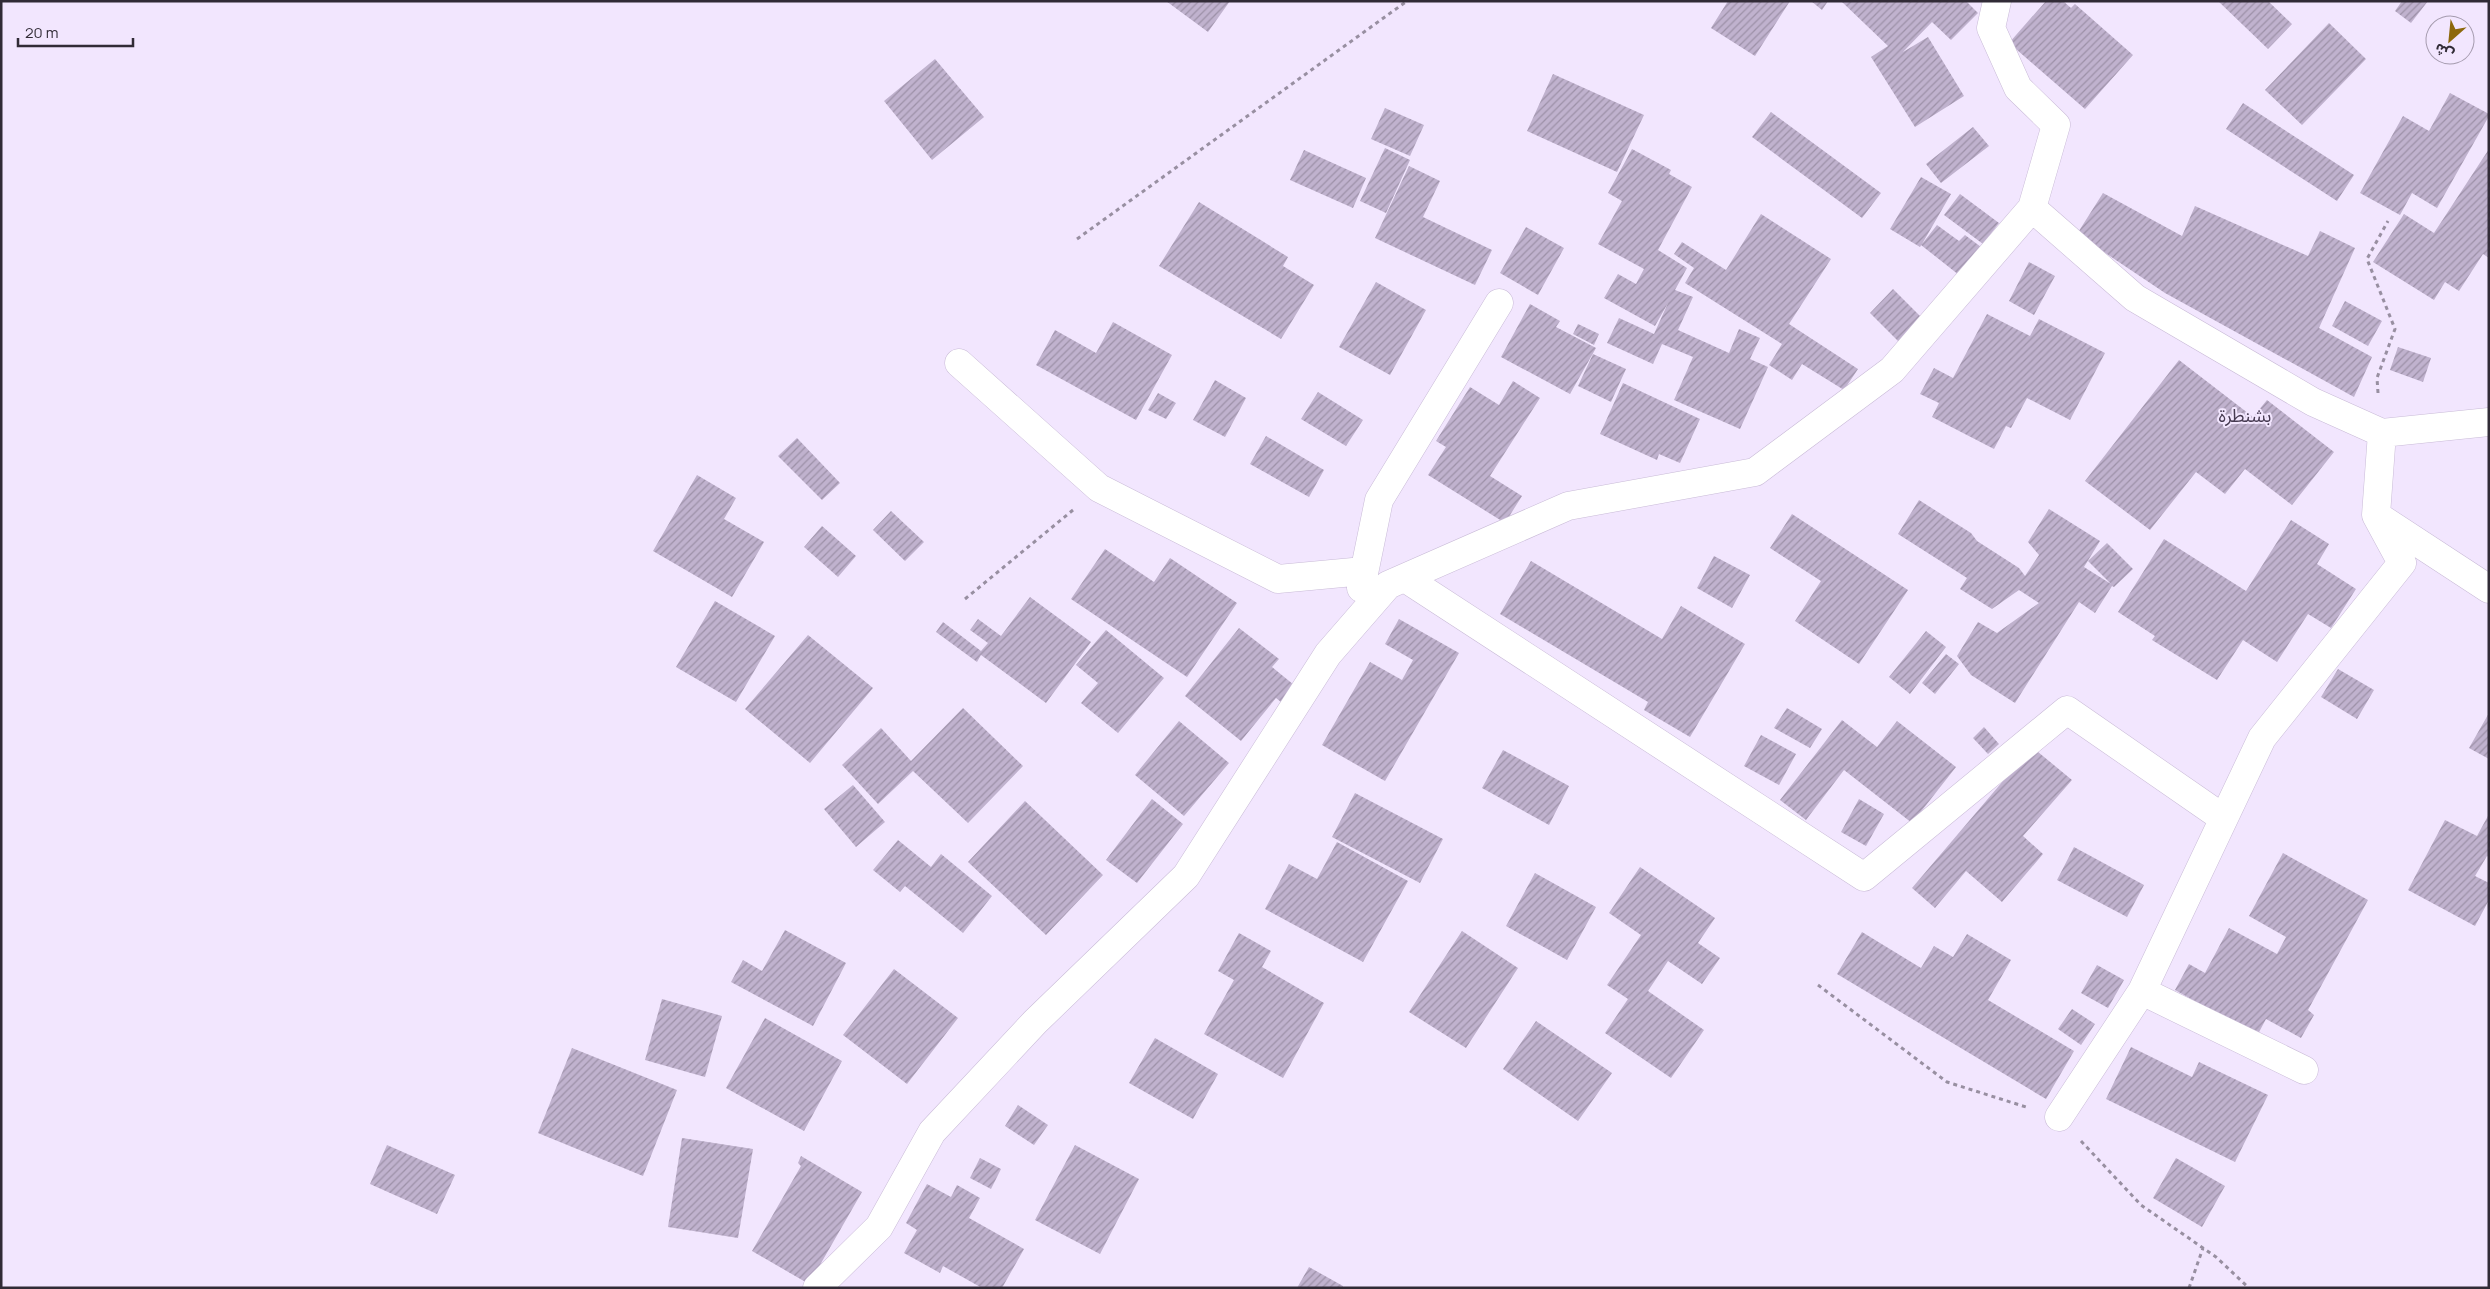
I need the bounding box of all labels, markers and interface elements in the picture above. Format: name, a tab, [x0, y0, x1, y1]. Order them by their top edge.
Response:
scale bar	[18, 15, 132, 47]
north arrow	[2425, 15, 2475, 65]
text: 20 m	[25, 22, 58, 43]
text: ش	[2431, 39, 2457, 65]
district label: بشنطرة	[2219, 403, 2271, 427]

